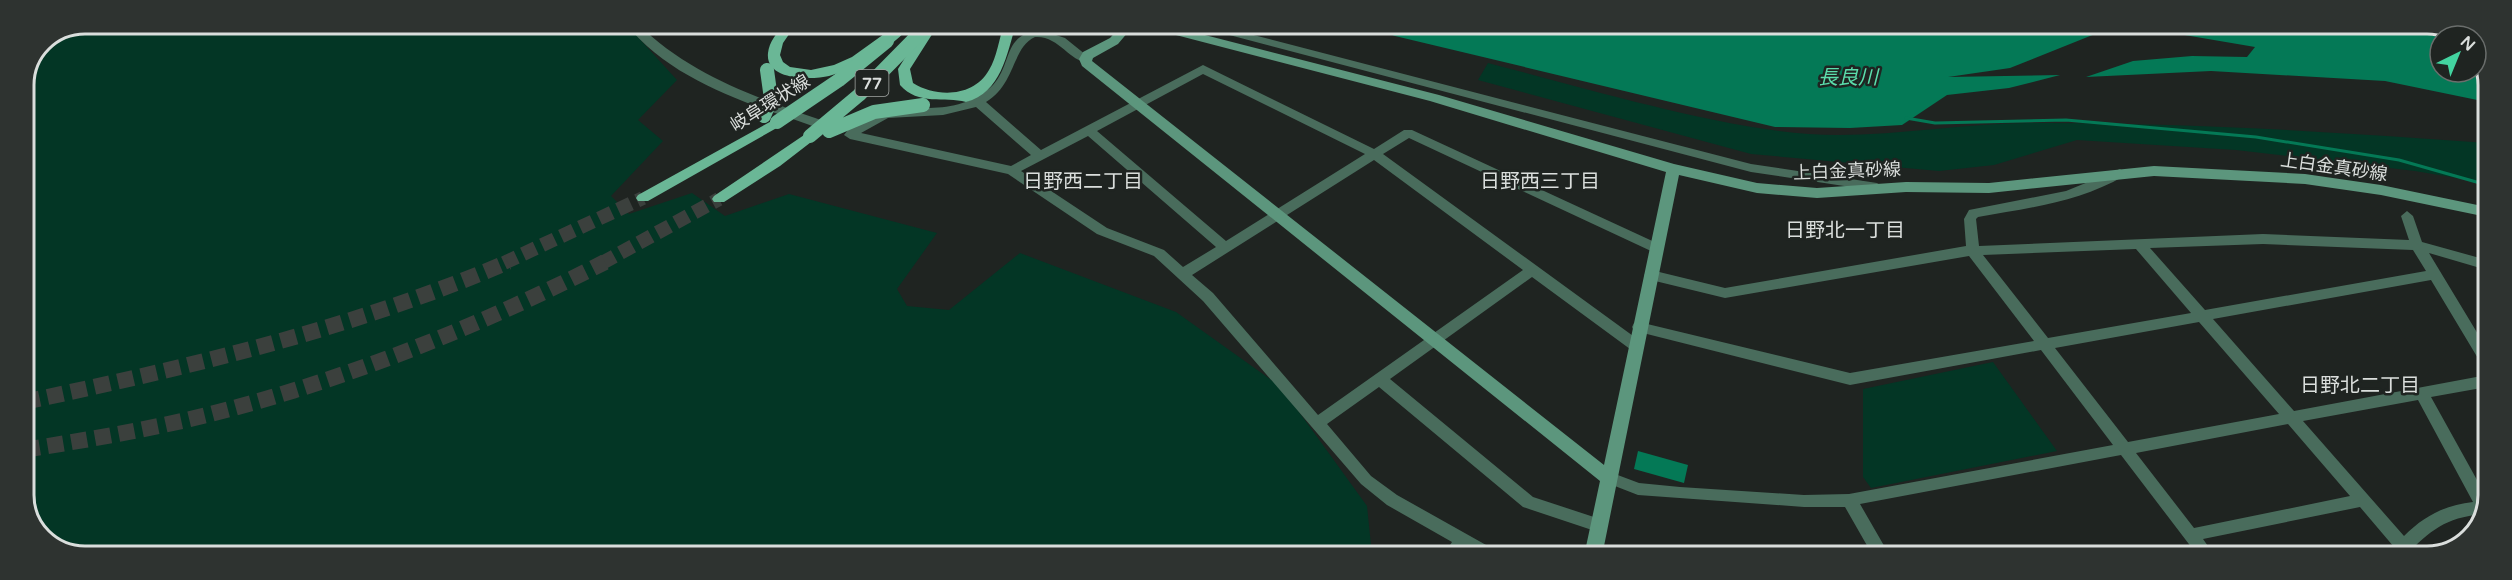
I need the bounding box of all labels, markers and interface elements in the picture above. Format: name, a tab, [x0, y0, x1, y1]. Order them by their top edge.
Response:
north arrow	[2428, 24, 2488, 84]
text: N	[2456, 32, 2479, 55]
water label: 長良川	[1818, 66, 1880, 90]
street label: 岐阜環状線	[726, 70, 814, 136]
road number: 77	[856, 70, 888, 96]
street label: 上白金真砂線	[2279, 149, 2389, 185]
street label: 上白金真砂線	[1793, 158, 1901, 184]
district label: 日野西二丁目	[1023, 170, 1143, 194]
district label: 日野西三丁目	[1480, 170, 1600, 194]
district label: 日野北一丁目	[1785, 219, 1905, 243]
district label: 日野北二丁目	[2300, 374, 2420, 398]

